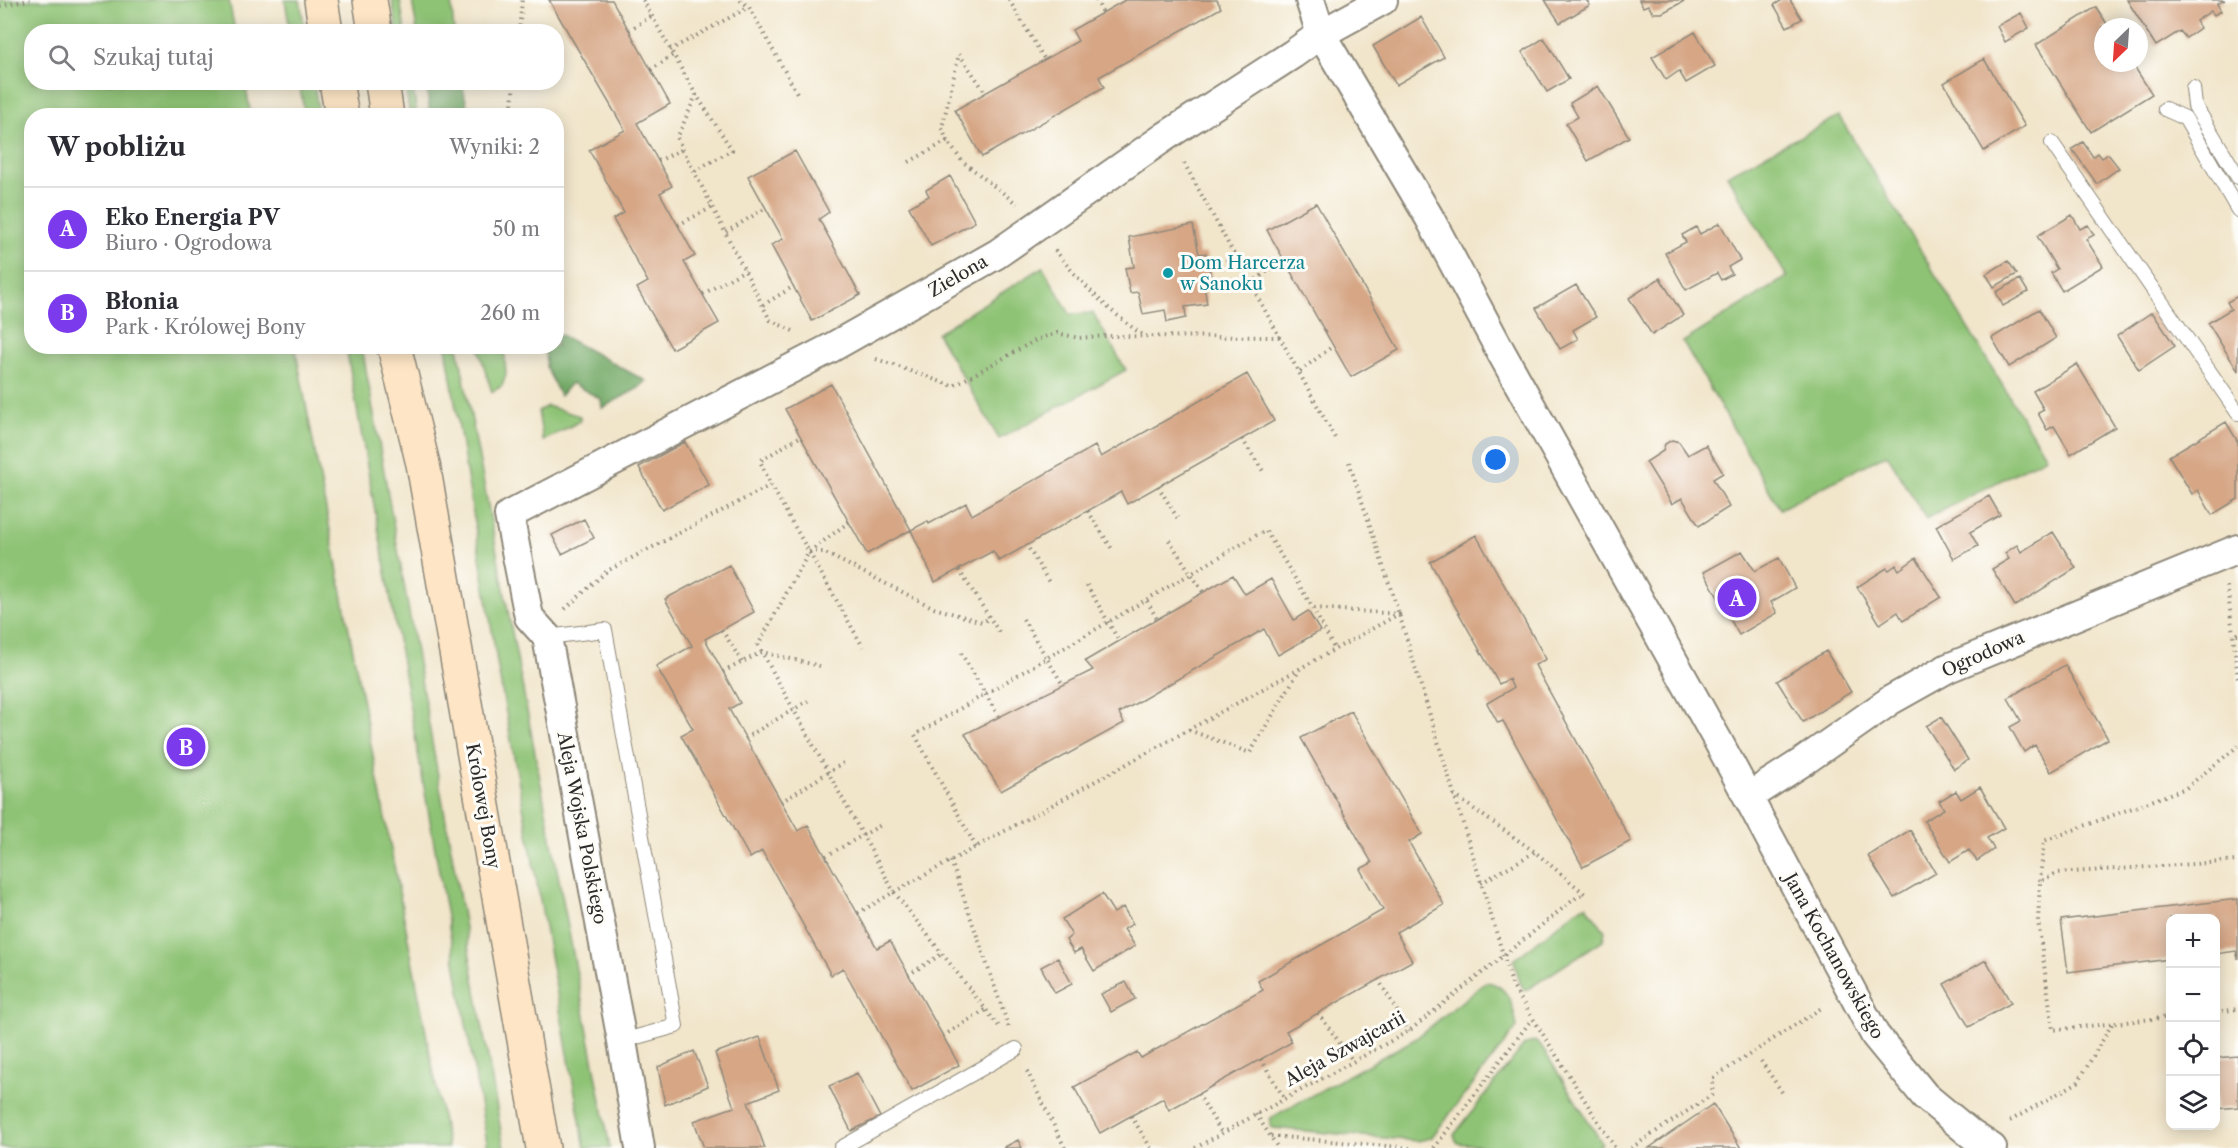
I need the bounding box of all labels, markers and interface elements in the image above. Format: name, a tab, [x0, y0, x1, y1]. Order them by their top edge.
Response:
north arrow	[2094, 18, 2148, 72]
search box	[24, 24, 564, 90]
icon: search	[45, 41, 78, 74]
text: Szukaj tutaj	[93, 44, 214, 71]
text: W pobliżu	[48, 131, 186, 163]
text: Wyniki: 2	[449, 135, 540, 159]
text: Eko Energia PV	[105, 204, 280, 231]
text: A	[60, 217, 75, 241]
text: 50 m	[493, 217, 540, 241]
text: Biuro · Ogrodowa	[105, 231, 272, 255]
street label: Zielona	[924, 250, 992, 302]
place label: Dom Harcerza w Sanoku	[1179, 252, 1306, 295]
marker: Dom Harcerza w Sanoku	[1161, 266, 1175, 280]
text: Błonia	[105, 288, 179, 315]
text: B	[60, 301, 75, 325]
text: 260 m	[480, 301, 540, 325]
text: Park · Królowej Bony	[105, 315, 306, 339]
your location	[1481, 445, 1510, 474]
pin: A	[1718, 576, 1756, 620]
street label: Ogrodowa	[1938, 626, 2028, 682]
pin: B	[166, 724, 206, 770]
street label: Aleja Wojska Polskiego	[552, 729, 611, 926]
street label: Królowej Bony	[461, 741, 505, 871]
street label: Jana Kochanowskiego	[1778, 867, 1889, 1043]
map controls	[2166, 914, 2220, 1130]
button: +	[2166, 914, 2220, 968]
button: −	[2166, 968, 2220, 1022]
street label: Aleja Szwajcarii	[1280, 1007, 1410, 1092]
button: locate	[2166, 1022, 2220, 1076]
button: layers	[2166, 1076, 2220, 1130]

